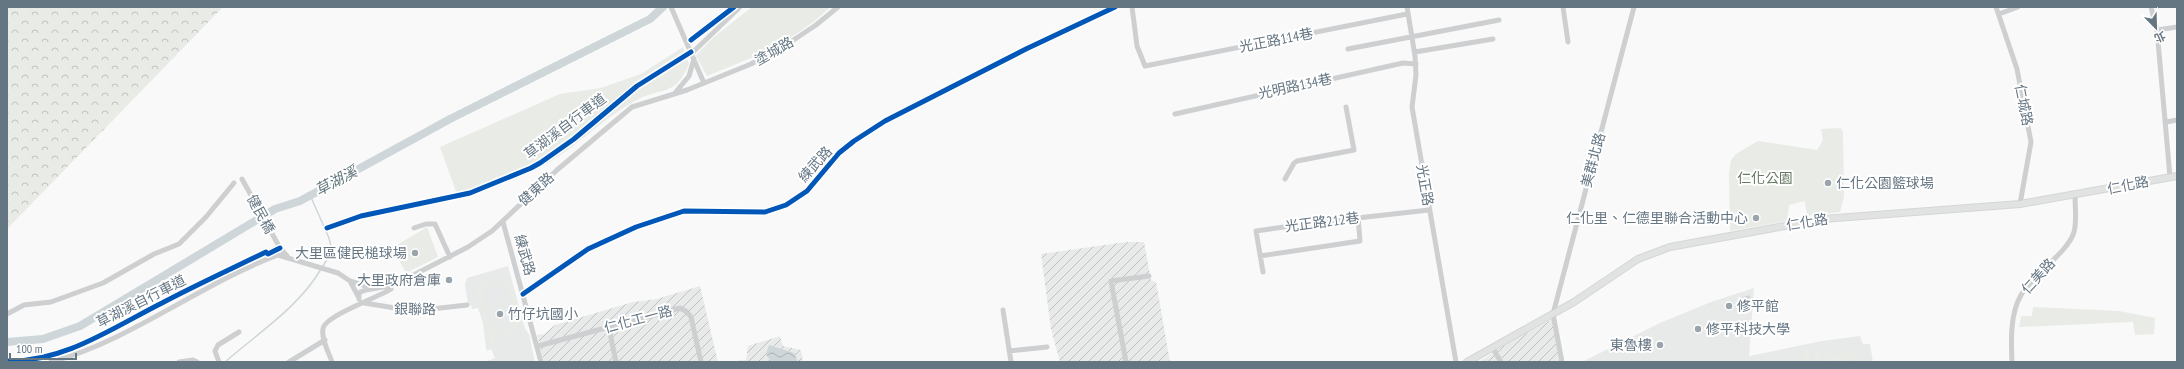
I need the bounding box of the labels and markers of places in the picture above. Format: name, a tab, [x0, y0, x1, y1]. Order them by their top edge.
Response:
place label: 仁化公園籃球場	[1836, 174, 1934, 192]
marker: 仁化公園籃球場	[1823, 178, 1833, 188]
place label: 仁化里、仁德里聯合活動中心	[1566, 209, 1748, 227]
marker: 仁化里、仁德里聯合活動中心	[1751, 213, 1761, 223]
place label: 大里區健民槌球場	[295, 244, 407, 262]
marker: 大里區健民槌球場	[410, 248, 420, 258]
place label: 大里政府倉庫	[357, 271, 441, 289]
marker: 大里政府倉庫	[444, 275, 454, 285]
place label: 修平館	[1737, 297, 1779, 315]
marker: 修平館	[1724, 301, 1734, 311]
place label: 竹仔坑國小	[508, 305, 578, 323]
marker: 竹仔坑國小	[495, 309, 505, 319]
place label: 修平科技大學	[1706, 320, 1790, 338]
marker: 修平科技大學	[1693, 324, 1703, 334]
place label: 東魯樓	[1610, 336, 1652, 354]
marker: 東魯樓	[1655, 340, 1665, 350]

